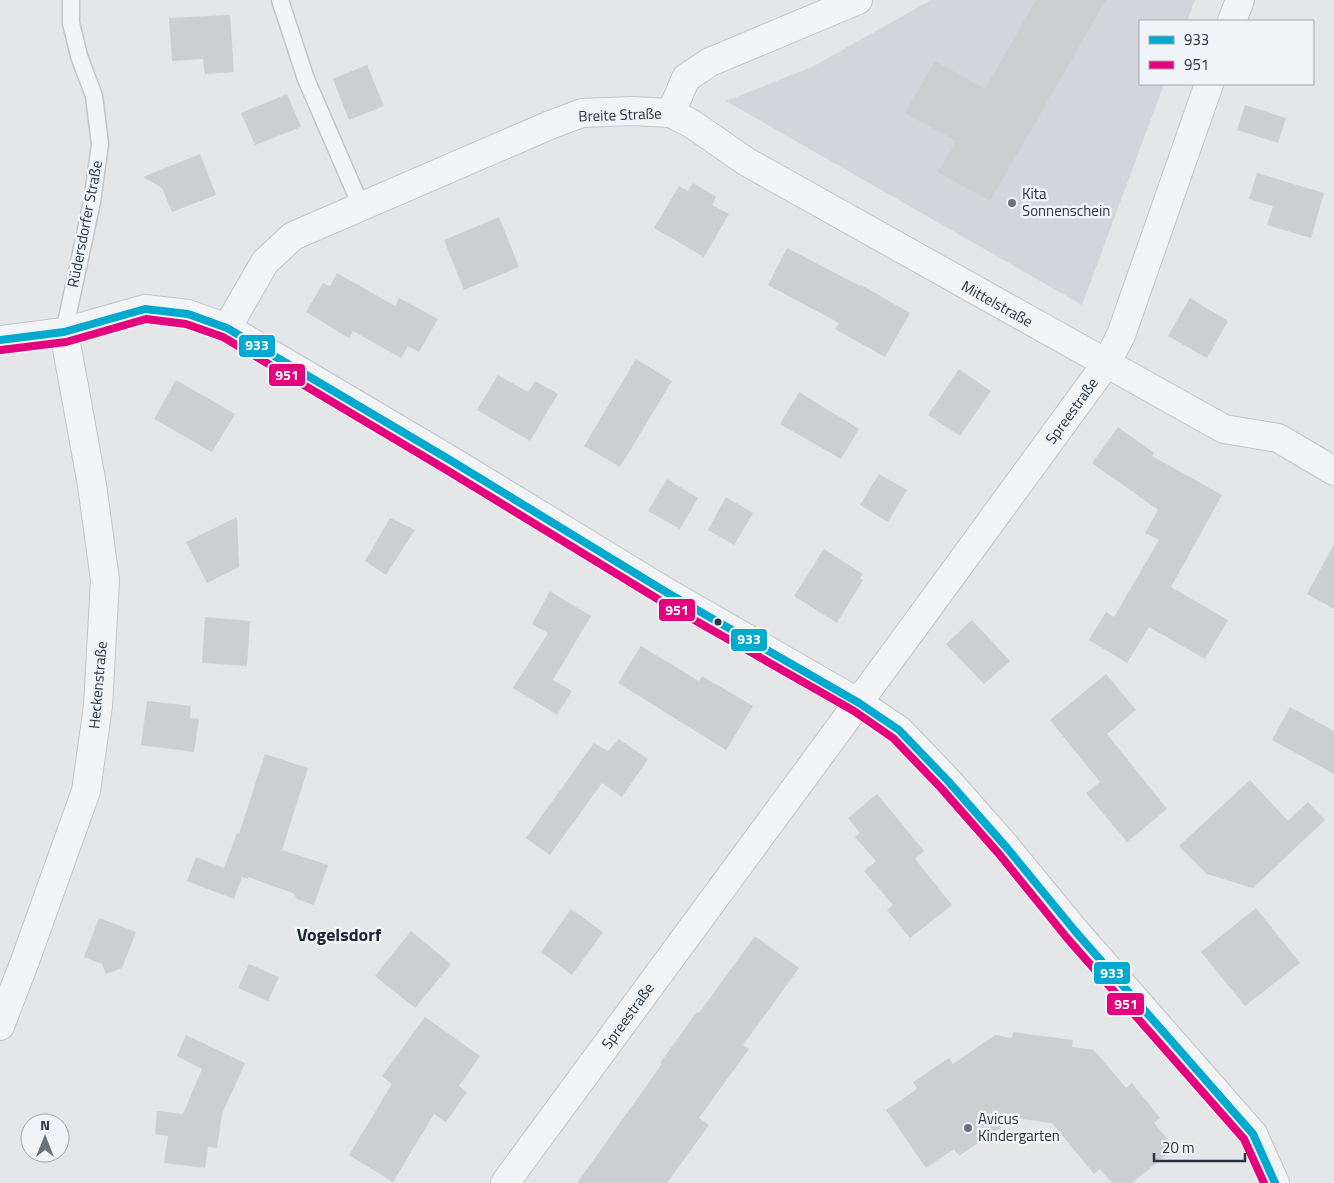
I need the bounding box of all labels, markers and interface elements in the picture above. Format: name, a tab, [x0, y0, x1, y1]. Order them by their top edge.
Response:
legend	[1139, 20, 1314, 85]
text: 933	[1184, 28, 1209, 51]
text: 951	[1184, 53, 1209, 76]
street label: Breite Straße	[578, 102, 662, 127]
street label: Rüdersdorfer Straße	[61, 158, 108, 289]
place label: Kita Sonnenschein	[1022, 182, 1110, 222]
marker: Kita Sonnenschein	[1006, 197, 1018, 209]
street label: Mittelstraße	[957, 274, 1037, 333]
line badge: 933	[238, 334, 276, 358]
text: 933	[245, 334, 269, 355]
line badge: 951	[268, 363, 306, 387]
text: 951	[275, 364, 299, 385]
street label: Spreestraße	[1040, 373, 1104, 449]
line badge: 951	[658, 598, 696, 622]
text: 951	[665, 599, 689, 620]
unlabelled marker	[713, 617, 723, 627]
line badge: 933	[730, 628, 768, 652]
text: 933	[737, 628, 761, 649]
street label: Heckenstraße	[82, 640, 113, 730]
district label: Vogelsdorf	[297, 921, 382, 948]
line badge: 933	[1093, 961, 1131, 985]
text: 933	[1100, 962, 1124, 983]
street label: Spreestraße	[596, 978, 660, 1054]
line badge: 951	[1106, 992, 1145, 1016]
text: 951	[1114, 993, 1138, 1014]
place label: Avicus Kindergarten	[978, 1107, 1060, 1147]
north arrow	[20, 1113, 70, 1163]
text: N	[40, 1114, 50, 1135]
marker: Avicus Kindergarten	[962, 1122, 974, 1134]
scale bar	[1154, 1130, 1245, 1162]
text: 20 m	[1162, 1136, 1195, 1159]

